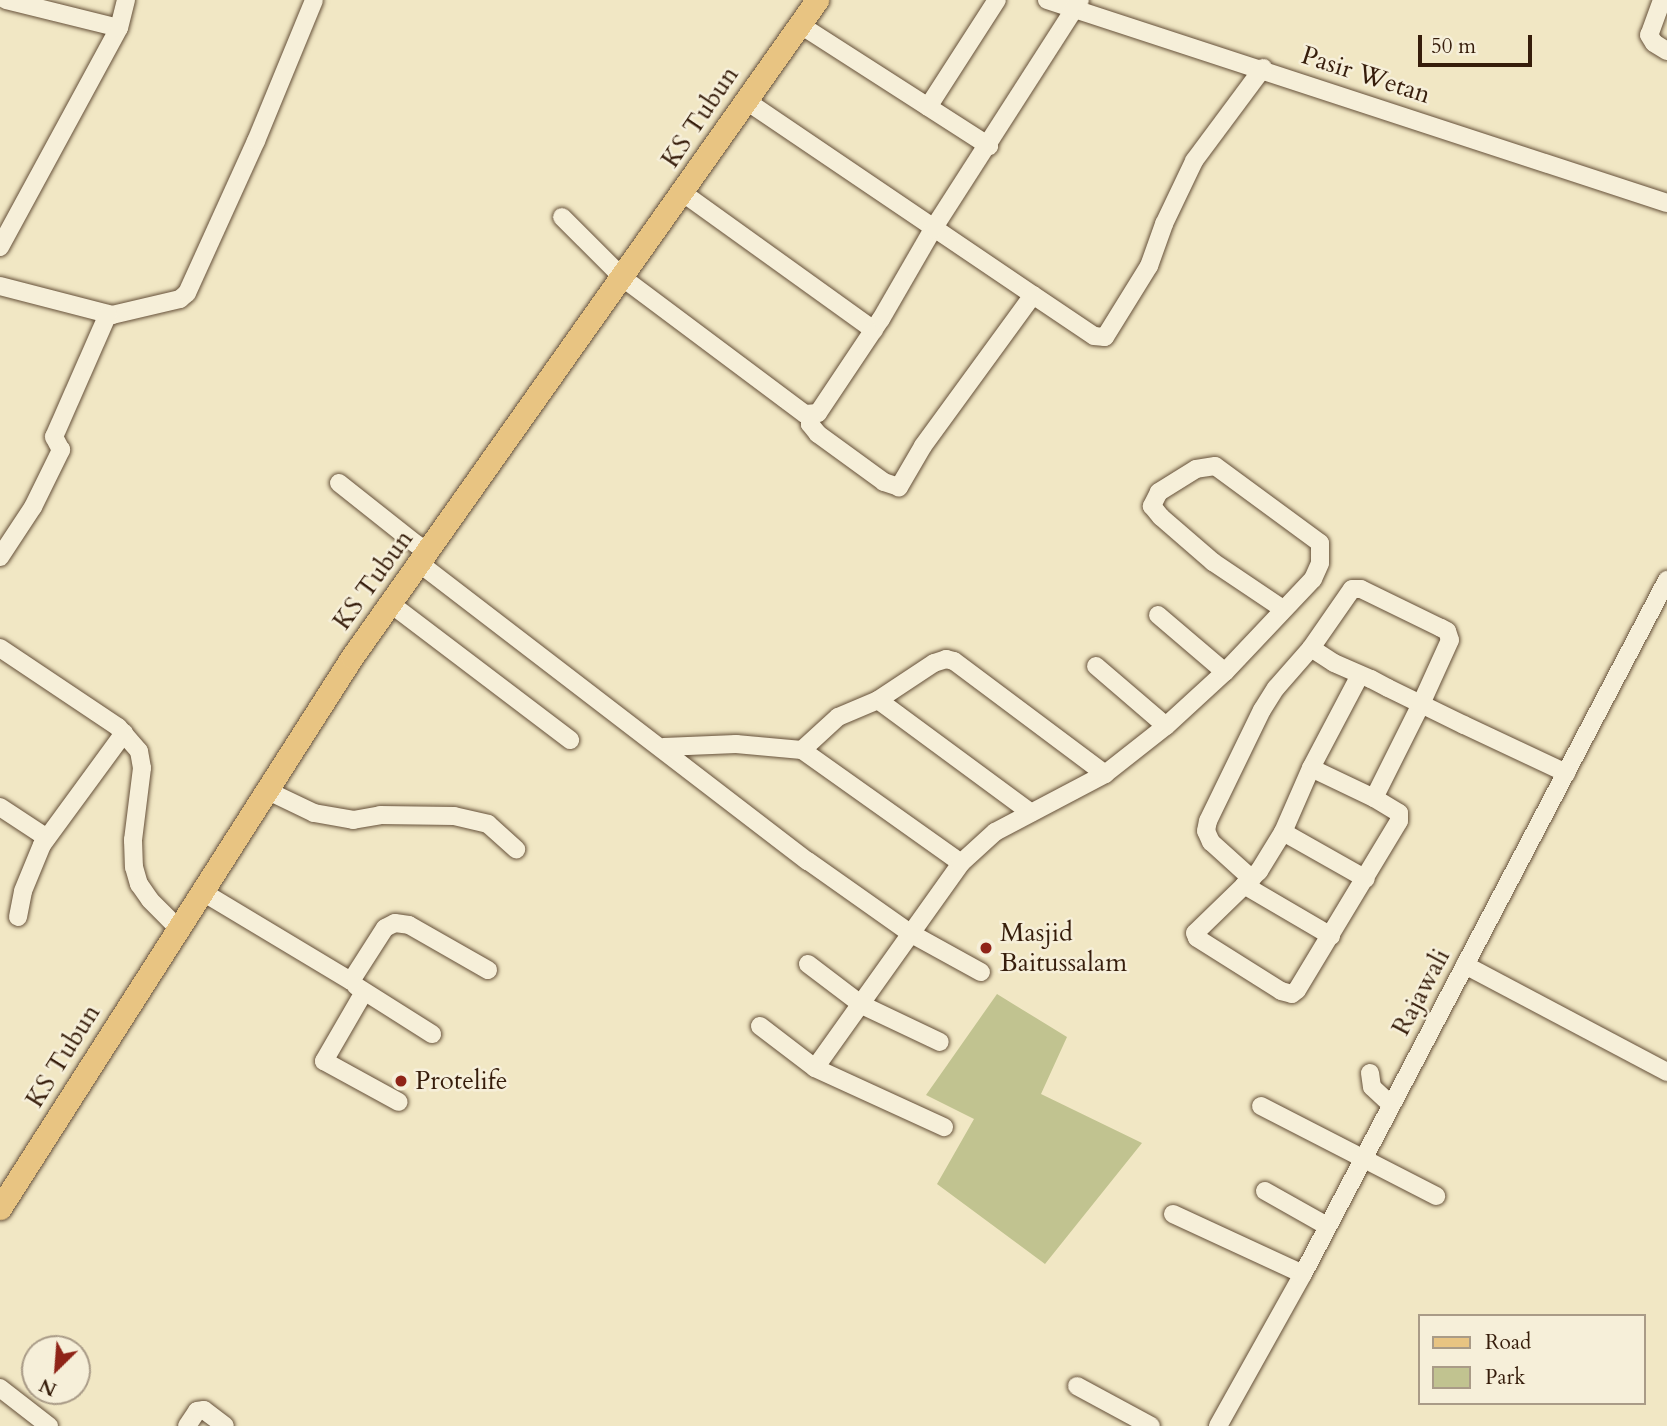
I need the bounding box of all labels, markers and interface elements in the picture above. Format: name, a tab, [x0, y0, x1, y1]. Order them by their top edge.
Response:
scale bar	[1422, 21, 1536, 65]
text: 50 m	[1431, 32, 1476, 61]
street label: Pasir Wetan	[1298, 39, 1434, 111]
street label: KS Tubun	[655, 60, 745, 174]
street label: KS Tubun	[326, 524, 420, 636]
place label: Masjid Baitussalam	[1000, 917, 1127, 978]
marker: Masjid Baitussalam	[978, 940, 994, 956]
street label: Rajawali	[1385, 943, 1457, 1041]
street label: KS Tubun	[19, 999, 107, 1113]
place label: Protelife	[415, 1065, 508, 1097]
marker: Protelife	[393, 1073, 409, 1089]
legend	[1418, 1314, 1646, 1405]
text: Road	[1485, 1328, 1531, 1357]
north arrow	[21, 1335, 91, 1405]
text: Park	[1485, 1363, 1525, 1392]
text: N	[35, 1372, 61, 1402]

